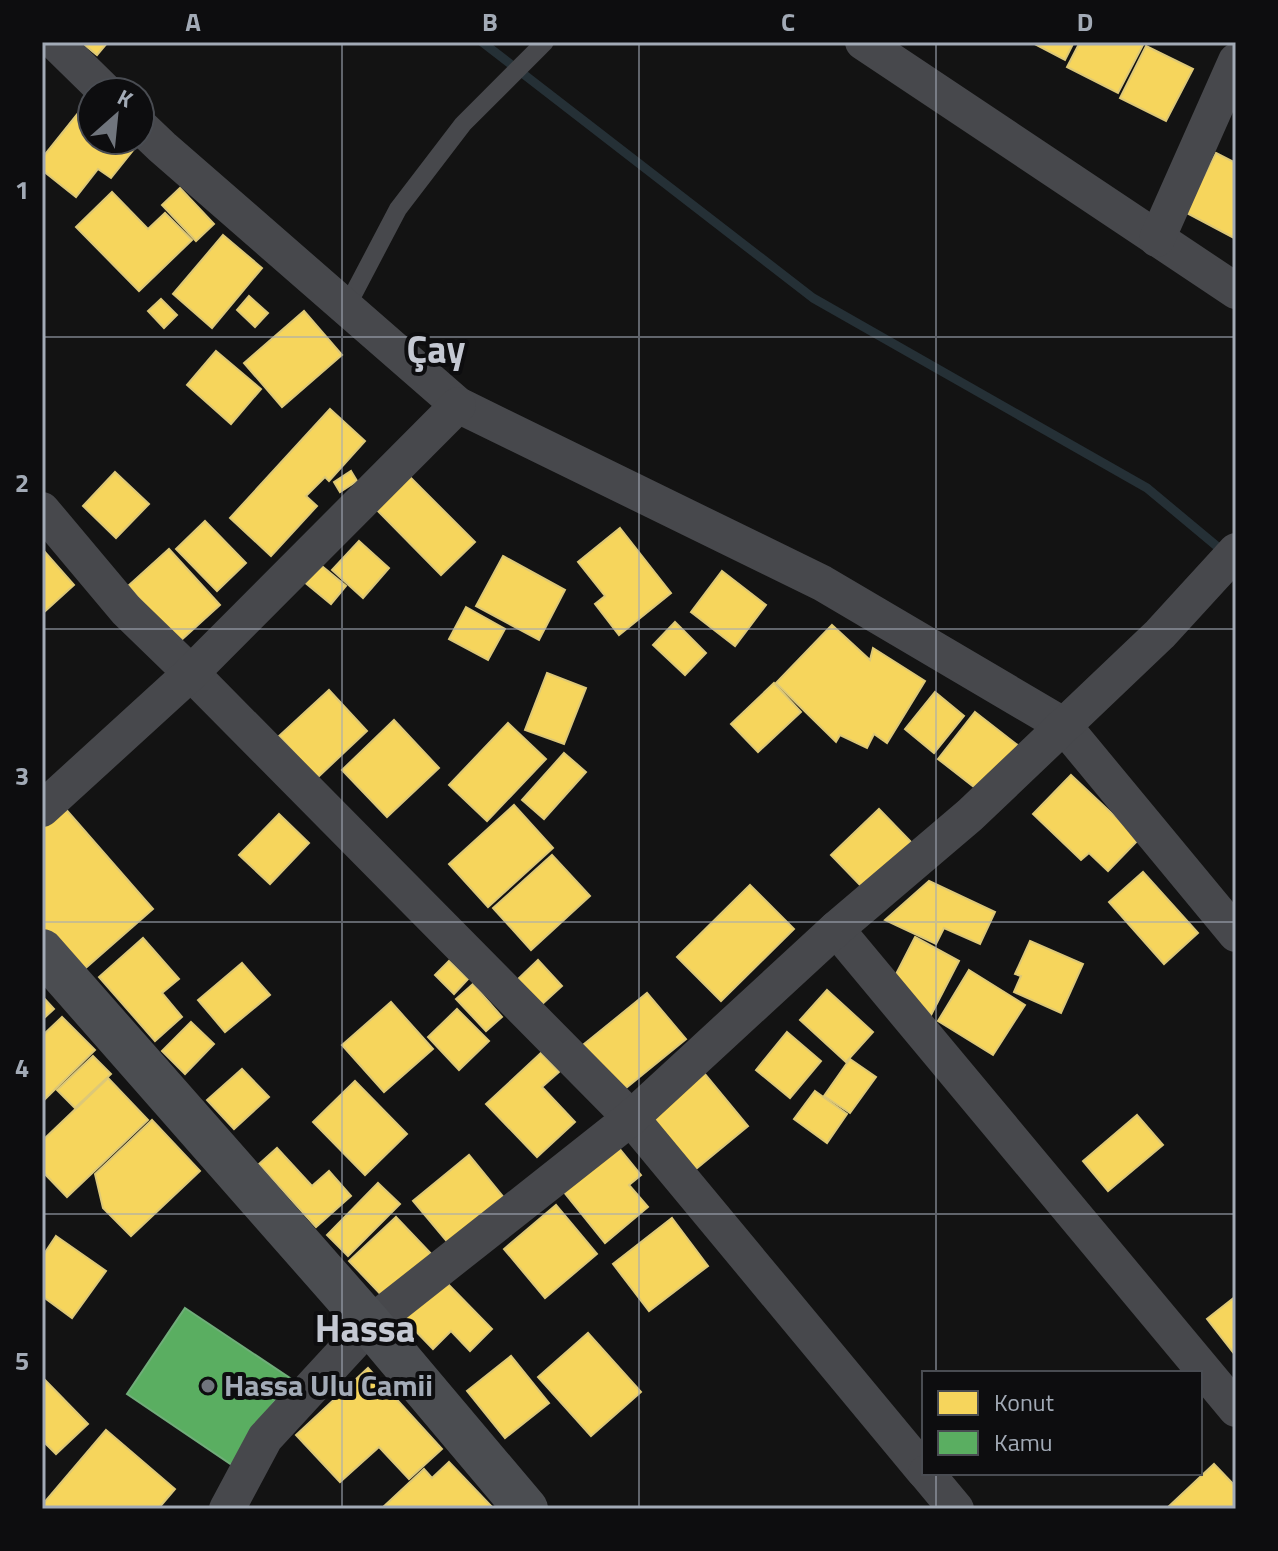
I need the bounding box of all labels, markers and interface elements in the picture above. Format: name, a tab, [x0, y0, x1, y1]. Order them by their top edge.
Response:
text: A	[185, 2, 201, 41]
text: B	[482, 2, 498, 41]
text: C	[781, 2, 795, 41]
text: D	[1077, 2, 1093, 41]
north arrow	[76, 76, 156, 156]
text: K	[112, 80, 139, 116]
text: 1	[15, 170, 29, 209]
district label: Çay	[407, 320, 465, 378]
text: 2	[15, 463, 29, 502]
text: 3	[15, 756, 29, 795]
text: 4	[15, 1048, 29, 1087]
district label: Hassa	[315, 1299, 415, 1357]
text: 5	[15, 1341, 29, 1380]
place label: Hassa Ulu Camii	[224, 1362, 433, 1408]
legend	[922, 1371, 1202, 1475]
marker: Hassa Ulu Camii	[199, 1377, 217, 1395]
text: Konut	[994, 1384, 1055, 1420]
text: Kamu	[994, 1424, 1053, 1460]

